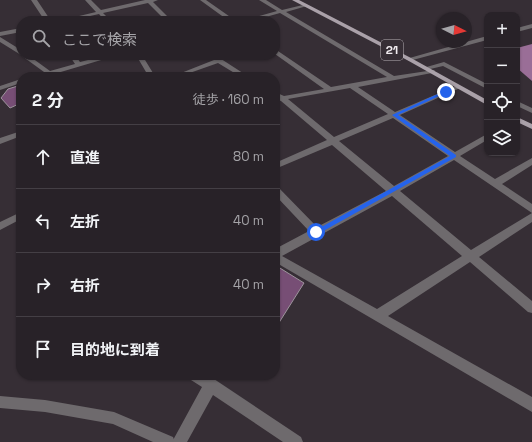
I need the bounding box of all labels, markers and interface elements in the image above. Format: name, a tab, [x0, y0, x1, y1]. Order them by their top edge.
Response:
north arrow	[436, 12, 472, 48]
map controls	[484, 12, 520, 156]
button: +	[484, 12, 520, 48]
search box	[16, 16, 280, 60]
icon: search	[30, 27, 52, 49]
text: ここで検索	[62, 30, 137, 49]
road number: 21	[381, 40, 403, 60]
button: −	[484, 48, 520, 84]
route end	[437, 83, 455, 101]
button: locate	[484, 84, 520, 120]
text: 2 分	[32, 89, 63, 111]
text: 徒歩 · 160 m	[193, 91, 264, 108]
button: layers	[484, 120, 520, 156]
icon: ahead	[32, 146, 54, 168]
text: 直進	[70, 148, 100, 167]
text: 80 m	[233, 148, 264, 165]
icon: left	[32, 210, 54, 232]
text: 左折	[70, 212, 100, 231]
text: 40 m	[233, 212, 264, 229]
route start	[307, 223, 325, 241]
icon: right	[32, 274, 54, 296]
text: 右折	[70, 276, 100, 295]
text: 40 m	[233, 276, 264, 293]
icon: arrive	[32, 338, 54, 360]
text: 目的地に到着	[70, 340, 160, 359]

